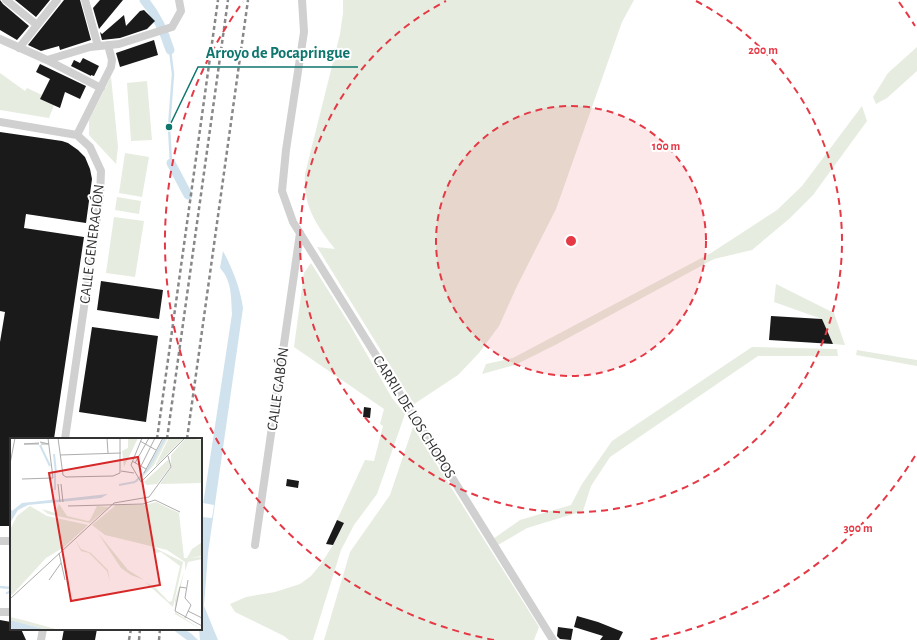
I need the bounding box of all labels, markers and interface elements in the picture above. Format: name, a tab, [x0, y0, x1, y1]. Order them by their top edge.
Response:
callout: Arroyo de Pocapringue	[198, 39, 358, 67]
text: 200 m	[748, 44, 778, 56]
text: Arroyo de Pocapringue	[206, 45, 351, 62]
text: 100 m	[652, 140, 680, 152]
street label: CALLE GENERACIÓN	[75, 183, 107, 305]
centre of rings	[564, 234, 578, 248]
street label: CALLE GABÓN	[263, 346, 291, 432]
street label: CARRIL DE LOS CHOPOS	[370, 353, 458, 481]
inset map	[10, 438, 202, 630]
text: 300 m	[843, 522, 873, 534]

